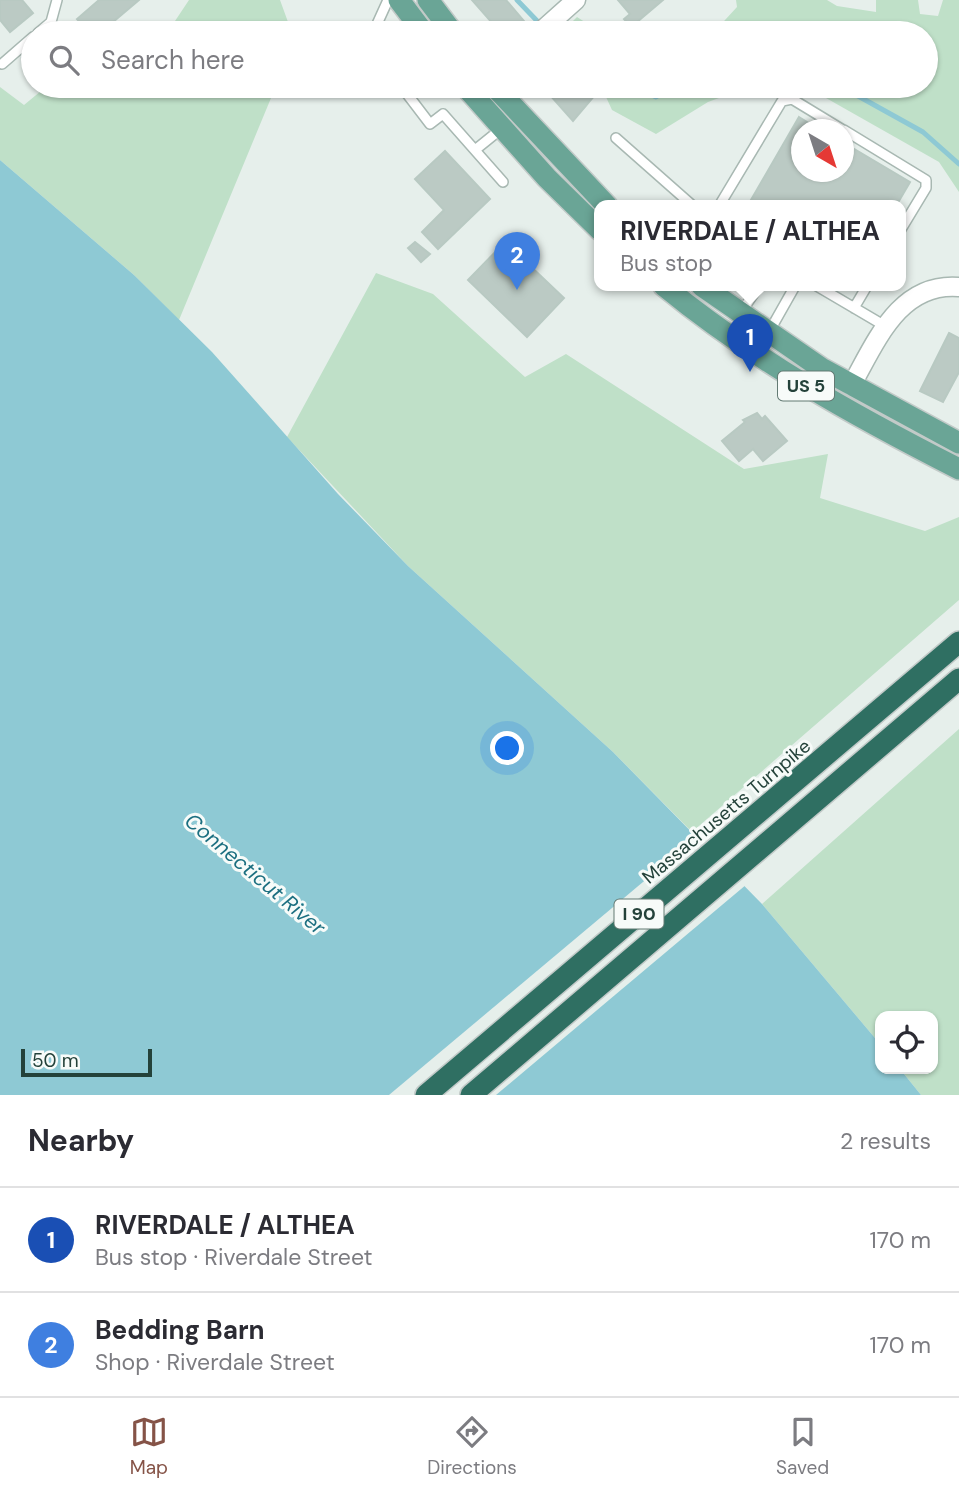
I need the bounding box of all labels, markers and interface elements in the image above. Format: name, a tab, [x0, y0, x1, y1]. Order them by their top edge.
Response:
search box	[21, 21, 938, 98]
icon: search	[45, 41, 83, 79]
text: Search here	[101, 43, 244, 77]
north arrow	[791, 119, 854, 182]
popup	[594, 200, 906, 291]
text: RIVERDALE / ALTHEA	[620, 214, 880, 248]
pin: 2	[494, 232, 540, 290]
text: Bus stop	[620, 248, 713, 278]
pin: 1	[727, 314, 773, 372]
road number: US 5	[778, 372, 834, 400]
your location	[490, 731, 524, 765]
street label: Massachusetts Turnpike	[637, 733, 816, 889]
water label: Connecticut River	[179, 807, 332, 942]
road number: I 90	[614, 900, 664, 929]
map controls	[875, 1011, 938, 1074]
button: locate	[875, 1011, 938, 1074]
scale bar	[21, 1046, 152, 1078]
text: 50 m	[32, 1048, 79, 1073]
text: Nearby	[28, 1121, 134, 1160]
text: 2 results	[840, 1126, 931, 1156]
text: RIVERDALE / ALTHEA	[95, 1208, 355, 1242]
text: 1	[47, 1225, 55, 1255]
text: 170 m	[870, 1225, 931, 1255]
text: Bus stop · Riverdale Street	[95, 1242, 373, 1272]
text: Bedding Barn	[95, 1313, 265, 1347]
text: 2	[44, 1330, 58, 1360]
text: 170 m	[870, 1330, 931, 1360]
text: Shop · Riverdale Street	[95, 1347, 335, 1377]
tab: Map	[130, 1413, 168, 1480]
tab: Directions	[427, 1413, 517, 1480]
tab: Saved	[776, 1413, 829, 1480]

